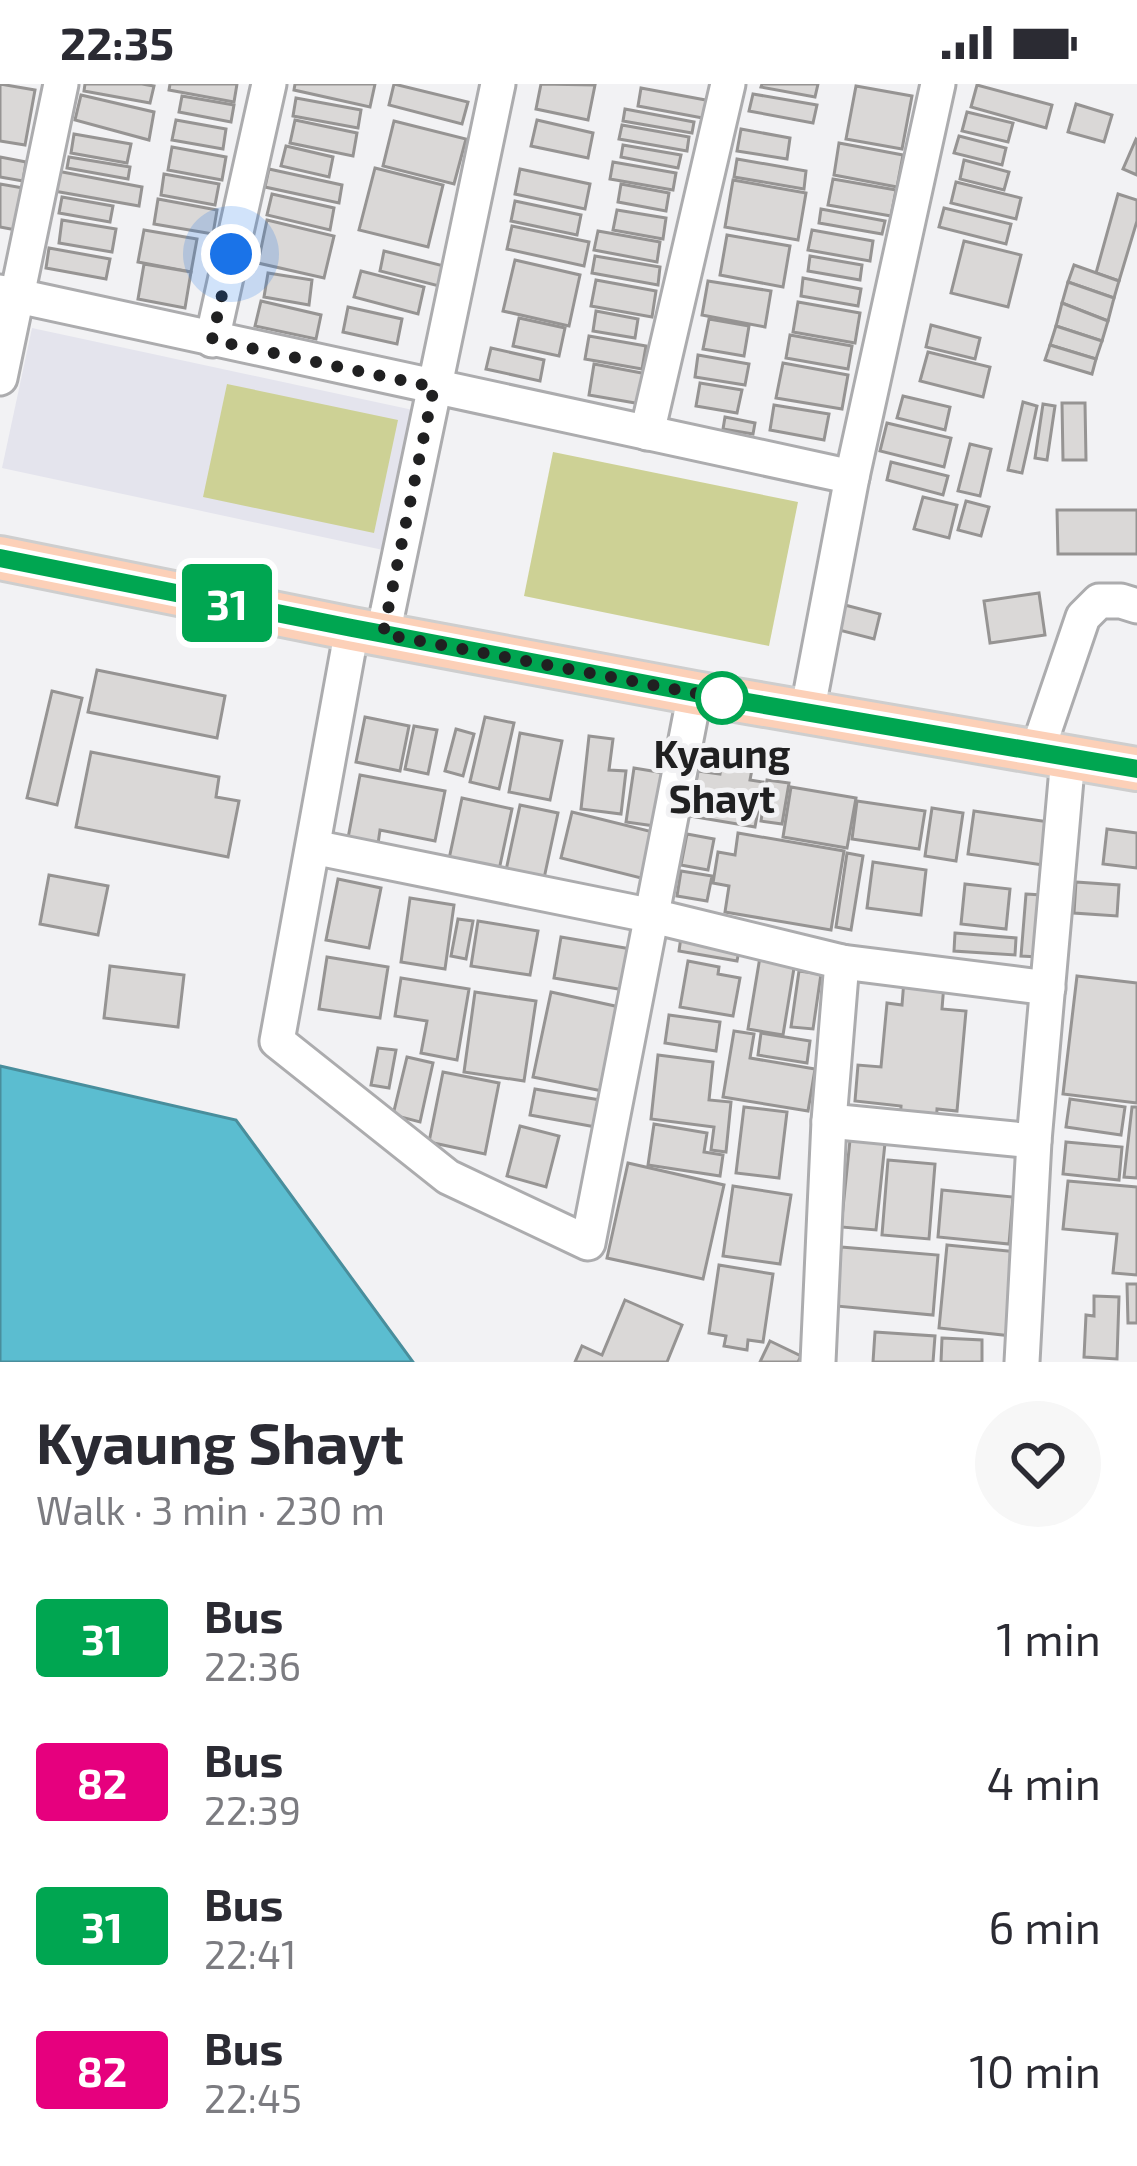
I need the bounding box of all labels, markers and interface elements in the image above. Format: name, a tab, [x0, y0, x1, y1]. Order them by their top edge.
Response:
text: 22:35	[60, 15, 174, 69]
your location	[201, 224, 261, 284]
line badge: 31	[173, 564, 281, 642]
text: 31	[206, 578, 248, 628]
marker: Kyaung Shayt	[697, 673, 747, 723]
place label: Kyaung Shayt	[654, 729, 791, 822]
button: heart	[975, 1401, 1101, 1527]
text: Kyaung Shayt	[36, 1407, 404, 1475]
text: Walk · 3 min · 230 m	[36, 1486, 385, 1533]
text: Bus	[204, 1588, 283, 1642]
text: 1 min	[996, 1611, 1101, 1665]
text: 31	[81, 1613, 123, 1663]
text: 22:36	[204, 1642, 301, 1689]
text: Bus	[204, 1732, 283, 1786]
text: 4 min	[987, 1755, 1101, 1809]
text: 82	[77, 1757, 127, 1807]
text: 22:39	[204, 1786, 301, 1833]
text: Bus	[204, 1876, 283, 1930]
text: 6 min	[988, 1899, 1101, 1953]
text: 31	[81, 1901, 123, 1951]
text: 22:41	[204, 1930, 297, 1977]
text: Bus	[204, 2020, 283, 2074]
text: 10 min	[969, 2043, 1101, 2097]
text: 82	[77, 2045, 127, 2095]
text: 22:45	[204, 2074, 302, 2121]

